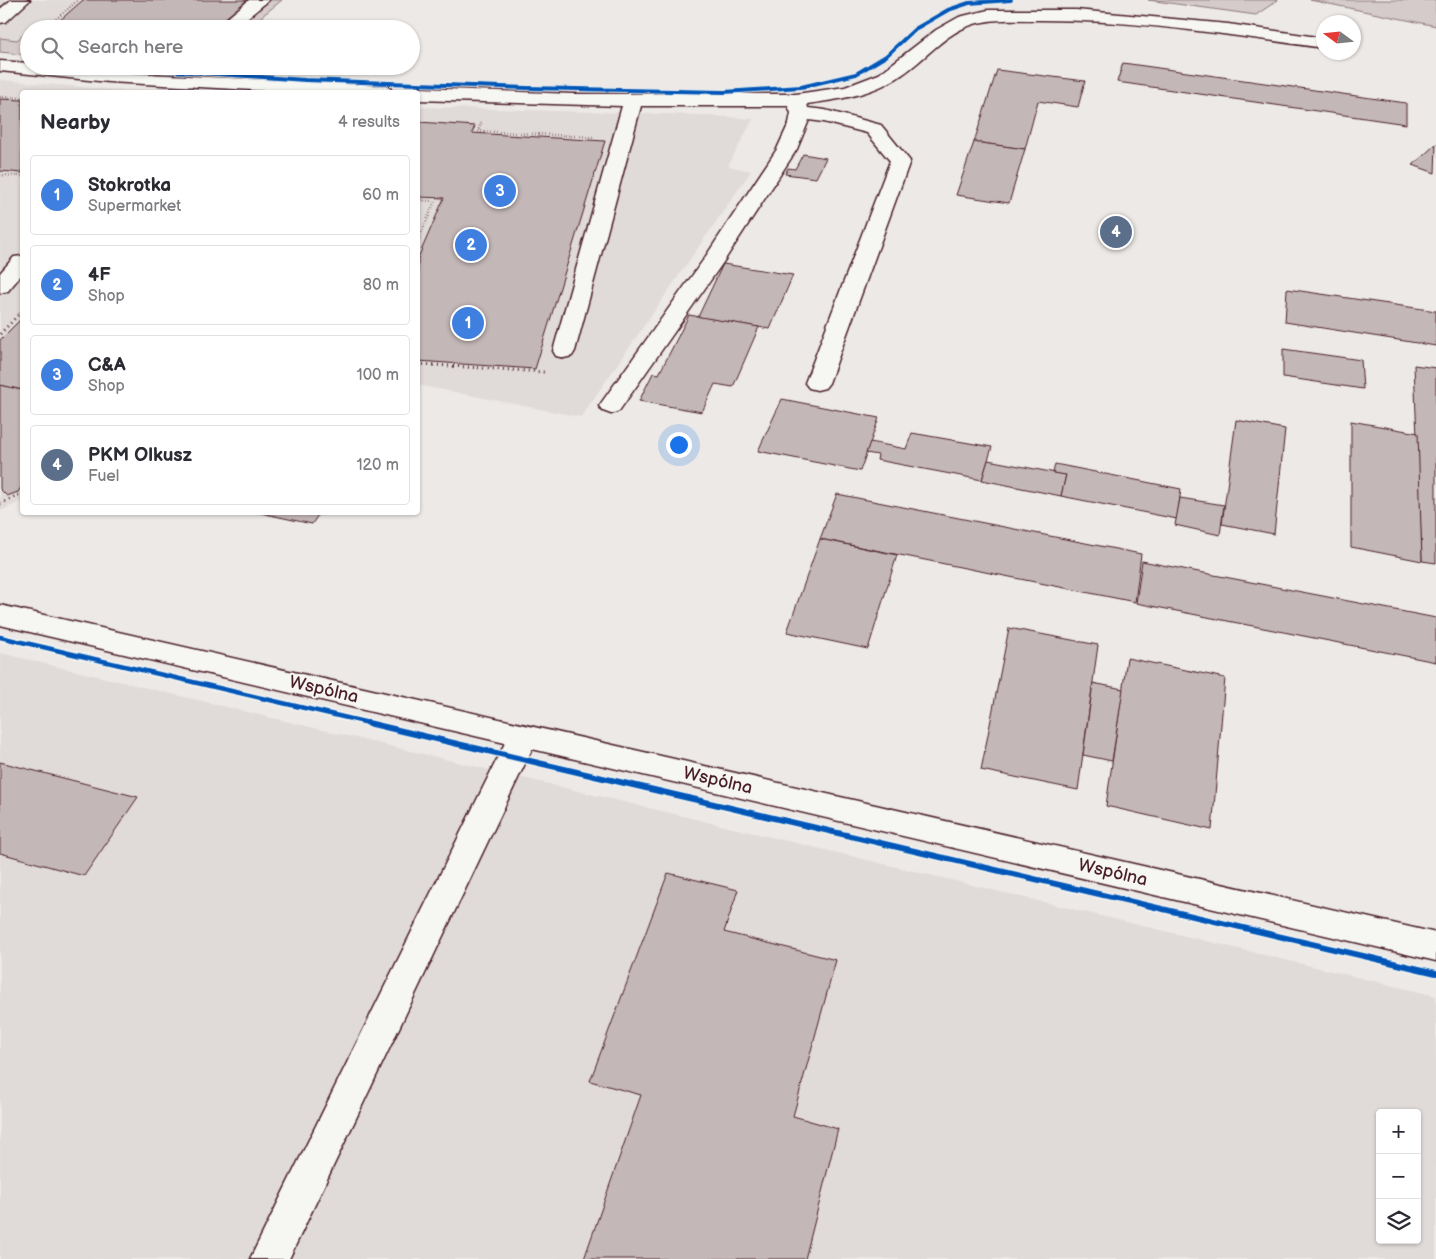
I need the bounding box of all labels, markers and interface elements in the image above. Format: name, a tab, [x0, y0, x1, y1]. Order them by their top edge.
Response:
north arrow	[1316, 15, 1361, 60]
search box	[20, 20, 420, 75]
icon: search	[38, 34, 66, 62]
text: Search here	[78, 36, 183, 59]
text: Nearby	[40, 110, 110, 135]
text: 4 results	[338, 113, 400, 132]
pin: 3	[484, 172, 516, 210]
text: Stokrotka	[88, 174, 171, 197]
text: 1	[54, 186, 60, 205]
text: 60 m	[362, 186, 399, 205]
text: Supermarket	[88, 197, 181, 216]
pin: 4	[1100, 213, 1132, 251]
pin: 2	[455, 226, 487, 264]
text: 4F	[88, 264, 111, 287]
text: 2	[52, 276, 62, 295]
text: 80 m	[363, 276, 399, 295]
text: Shop	[88, 287, 125, 306]
pin: 1	[452, 304, 484, 342]
text: C&A	[88, 354, 126, 377]
text: 3	[52, 366, 62, 385]
text: 100 m	[356, 366, 399, 385]
text: Shop	[88, 377, 125, 396]
your location	[666, 432, 692, 458]
text: PKM Olkusz	[88, 444, 192, 467]
text: 4	[52, 456, 62, 475]
text: 120 m	[356, 456, 399, 475]
text: Fuel	[88, 467, 119, 486]
street label: Wspólna	[287, 671, 361, 708]
street label: Wspólna	[681, 762, 755, 799]
street label: Wspólna	[1076, 854, 1150, 891]
map controls	[1376, 1109, 1421, 1244]
button: +	[1376, 1109, 1421, 1154]
button: −	[1376, 1154, 1421, 1199]
button: layers	[1376, 1199, 1421, 1244]

